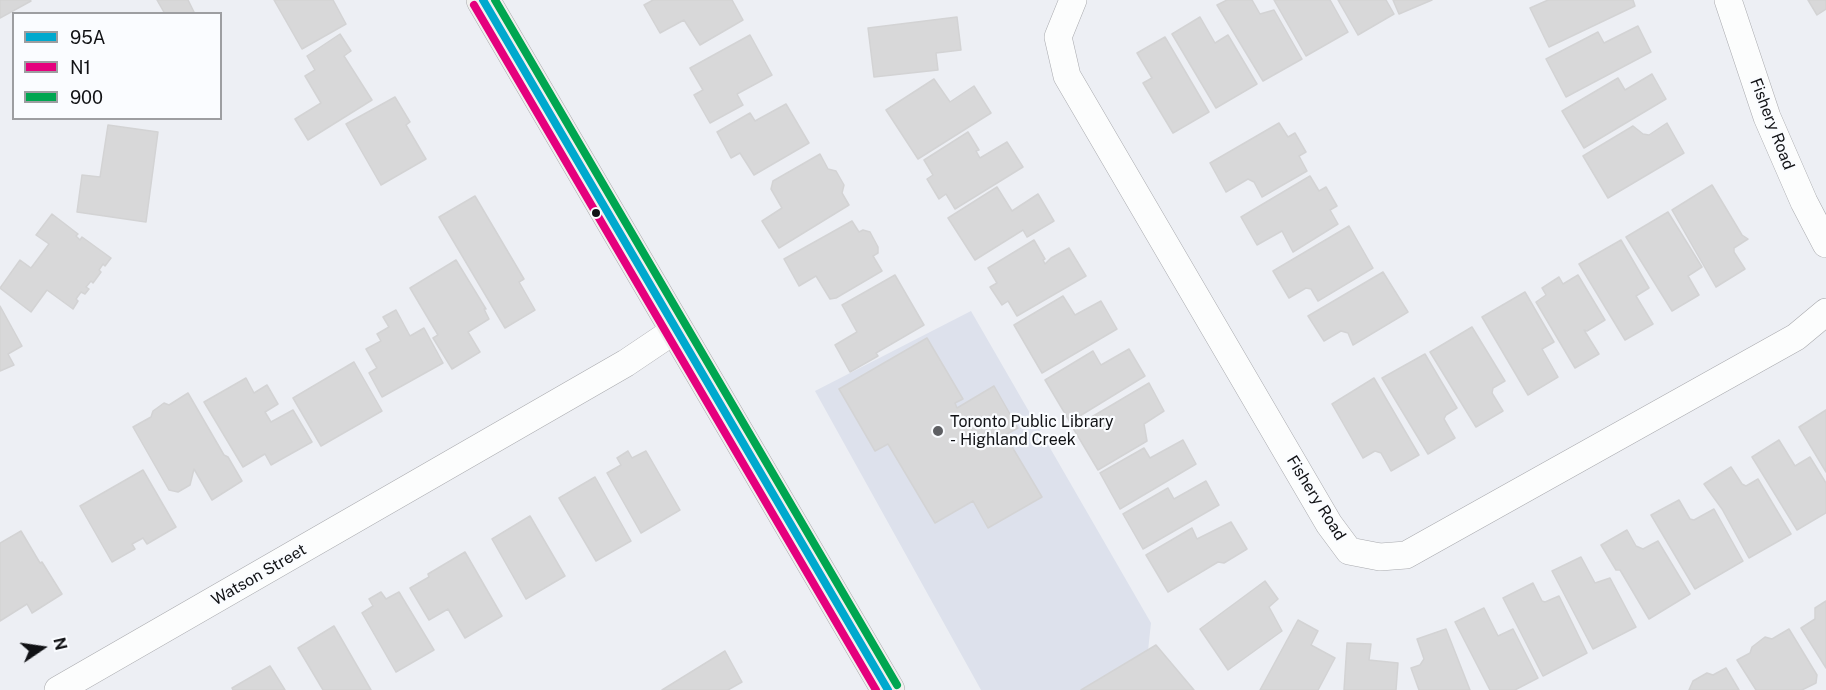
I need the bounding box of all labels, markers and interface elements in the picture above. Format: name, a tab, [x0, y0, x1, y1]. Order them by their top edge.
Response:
legend	[12, 12, 222, 120]
text: 95A	[70, 27, 106, 48]
text: N1	[70, 57, 91, 78]
street label: Fishery Road	[1746, 75, 1798, 173]
text: 900	[70, 87, 103, 108]
unlabelled marker	[590, 207, 602, 219]
place label: Toronto Public Library - Highland Creek	[950, 412, 1114, 450]
marker: Toronto Public Library - Highland Creek	[931, 424, 945, 438]
street label: Fishery Road	[1282, 452, 1350, 544]
street label: Watson Street	[208, 540, 310, 610]
north arrow	[12, 618, 72, 678]
text: N	[49, 636, 71, 652]

